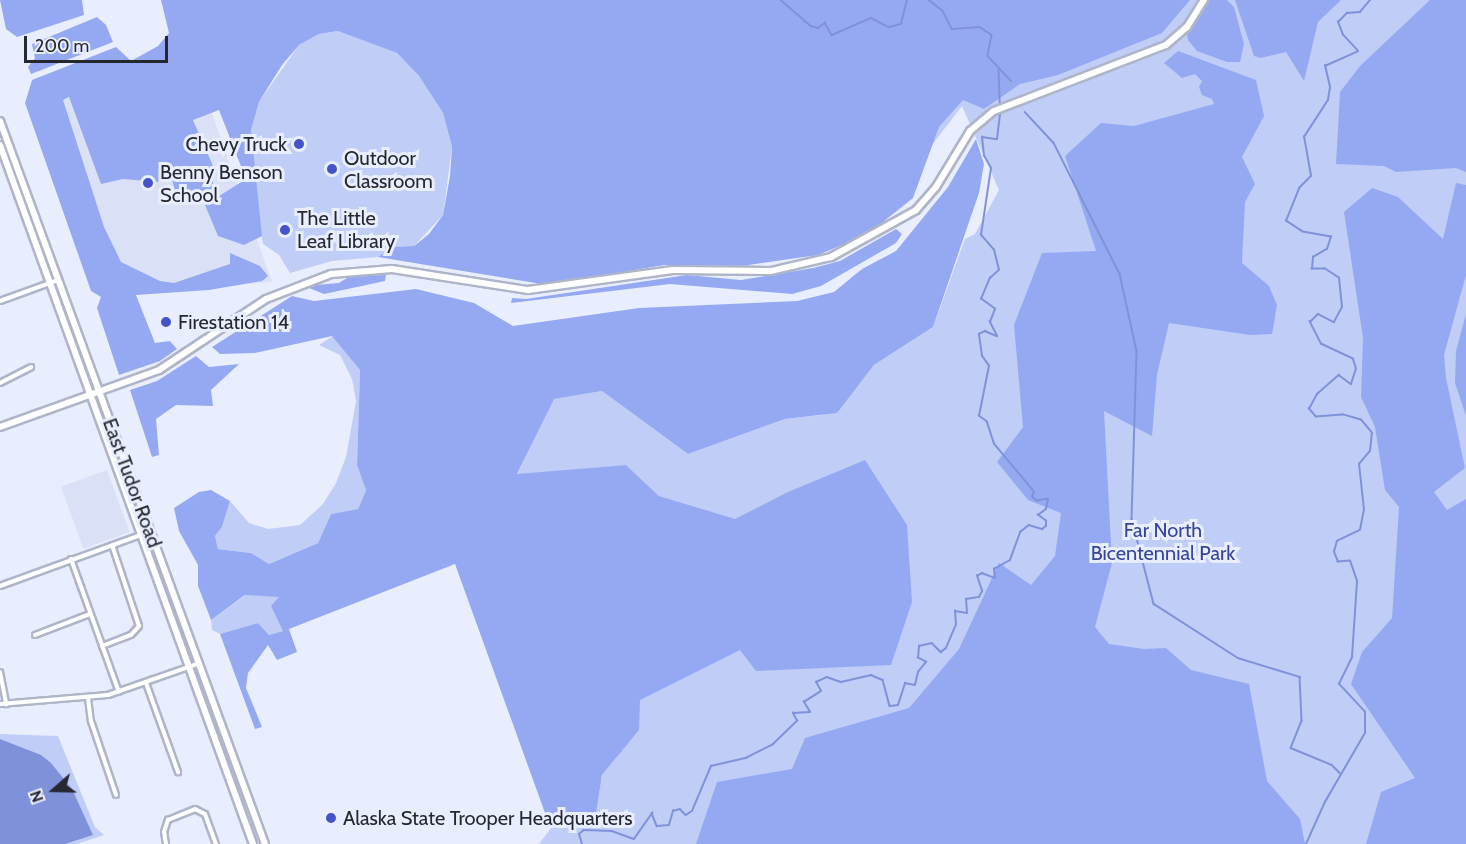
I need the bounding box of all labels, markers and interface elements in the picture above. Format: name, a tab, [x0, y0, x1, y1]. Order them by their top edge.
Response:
scale bar	[27, 24, 171, 62]
text: 200 m	[35, 35, 89, 57]
place label: Chevy Truck	[186, 132, 287, 156]
marker: Chevy Truck	[292, 137, 306, 151]
place label: Outdoor Classroom	[344, 146, 433, 193]
place label: Benny Benson School	[160, 160, 283, 207]
marker: Outdoor Classroom	[325, 162, 339, 176]
marker: Benny Benson School	[141, 176, 155, 190]
place label: The Little Leaf Library	[297, 207, 395, 254]
marker: The Little Leaf Library	[278, 223, 292, 237]
place label: Firestation 14	[178, 310, 289, 334]
marker: Firestation 14	[159, 315, 173, 329]
street label: East Tudor Road	[97, 415, 167, 551]
park label: Far North Bicentennial Park	[1091, 518, 1235, 565]
north arrow	[24, 760, 84, 820]
text: N	[26, 788, 47, 805]
place label: Alaska State Trooper Headquarters	[343, 806, 633, 830]
marker: Alaska State Trooper Headquarters	[324, 811, 338, 825]

